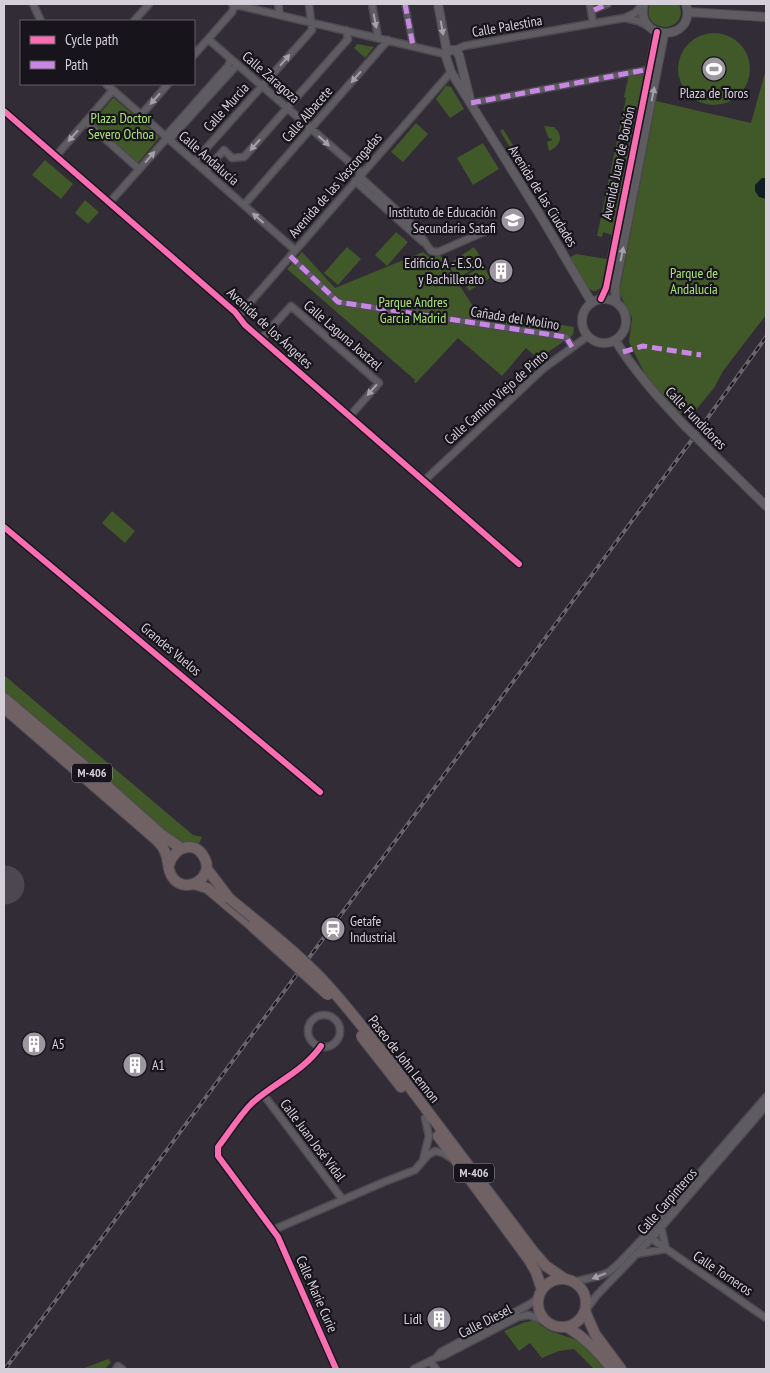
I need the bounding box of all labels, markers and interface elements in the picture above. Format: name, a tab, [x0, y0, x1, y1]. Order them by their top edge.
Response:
street label: Calle Palestina	[470, 11, 544, 41]
one-way arrow	[372, 13, 380, 29]
legend	[20, 20, 195, 85]
one-way arrow	[438, 20, 446, 36]
text: Cycle path	[65, 30, 118, 49]
street label: Calle Zaragoza	[239, 47, 303, 107]
one-way arrow	[279, 54, 290, 66]
text: Path	[65, 55, 88, 74]
sports icon: Plaza de Toros	[701, 56, 727, 82]
one-way arrow	[350, 70, 362, 82]
street label: Calle Murcia	[199, 79, 253, 135]
street label: Calle Albacete	[278, 82, 336, 146]
place label: Plaza de Toros	[680, 84, 749, 102]
one-way arrow	[649, 86, 657, 102]
one-way arrow	[149, 93, 161, 105]
street label: Avenida Juan de Borbón	[597, 105, 639, 221]
park label: Plaza Doctor Severo Ochoa	[88, 109, 154, 143]
street label: Calle Andalucía	[175, 127, 243, 189]
street label: Avenida de las Vascongadas	[284, 129, 386, 241]
one-way arrow	[67, 130, 79, 142]
one-way arrow	[317, 135, 329, 147]
one-way arrow	[249, 138, 260, 151]
street label: Avenida de las Ciudades	[505, 142, 582, 250]
one-way arrow	[144, 151, 155, 163]
place label: Instituto de Educación Secundaria Satafi	[389, 203, 496, 237]
school or university icon: Instituto de Educación Secundaria Satafi	[500, 207, 526, 233]
one-way arrow	[253, 212, 265, 224]
one-way arrow	[618, 245, 626, 261]
place label: Edificio A - E.S.O. y Bachillerato	[404, 254, 484, 288]
building icon: Edificio A - E.S.O. y Bachillerato	[488, 258, 514, 284]
park label: Parque de Andalucía	[670, 264, 718, 298]
street label: Avenida de los Ángeles	[223, 284, 317, 373]
park label: Parque Andres Garcia Madrid	[378, 293, 448, 327]
street label: Calle Laguna Joatzel	[300, 296, 386, 374]
street label: Cañada del Molino	[469, 302, 561, 334]
street label: Calle Camino Viejo de Pinto	[440, 346, 552, 448]
street label: Calle Fundidores	[662, 383, 731, 453]
one-way arrow	[366, 384, 378, 396]
street label: Grandes Vuelos	[137, 618, 205, 680]
road number: M-406	[72, 764, 112, 782]
place label: Getafe Industrial	[350, 912, 397, 946]
station icon: Getafe Industrial	[320, 916, 346, 942]
street label: Paseo de John Lennon	[364, 1012, 444, 1106]
building icon: A5	[21, 1031, 47, 1057]
place label: A5	[52, 1035, 65, 1053]
building icon: A1	[122, 1052, 148, 1078]
place label: A1	[152, 1056, 165, 1074]
street label: Calle Juan José Vidal	[276, 1095, 350, 1185]
road number: M-406	[454, 1164, 494, 1182]
street label: Calle Carpinteros	[633, 1164, 701, 1238]
street label: Calle Torneros	[690, 1247, 756, 1300]
street label: Calle Marie Curie	[292, 1253, 342, 1335]
one-way arrow	[592, 1272, 607, 1280]
street label: Calle Diesel	[455, 1300, 515, 1342]
building icon: Lidl	[426, 1306, 452, 1332]
place label: Lidl	[404, 1310, 423, 1328]

